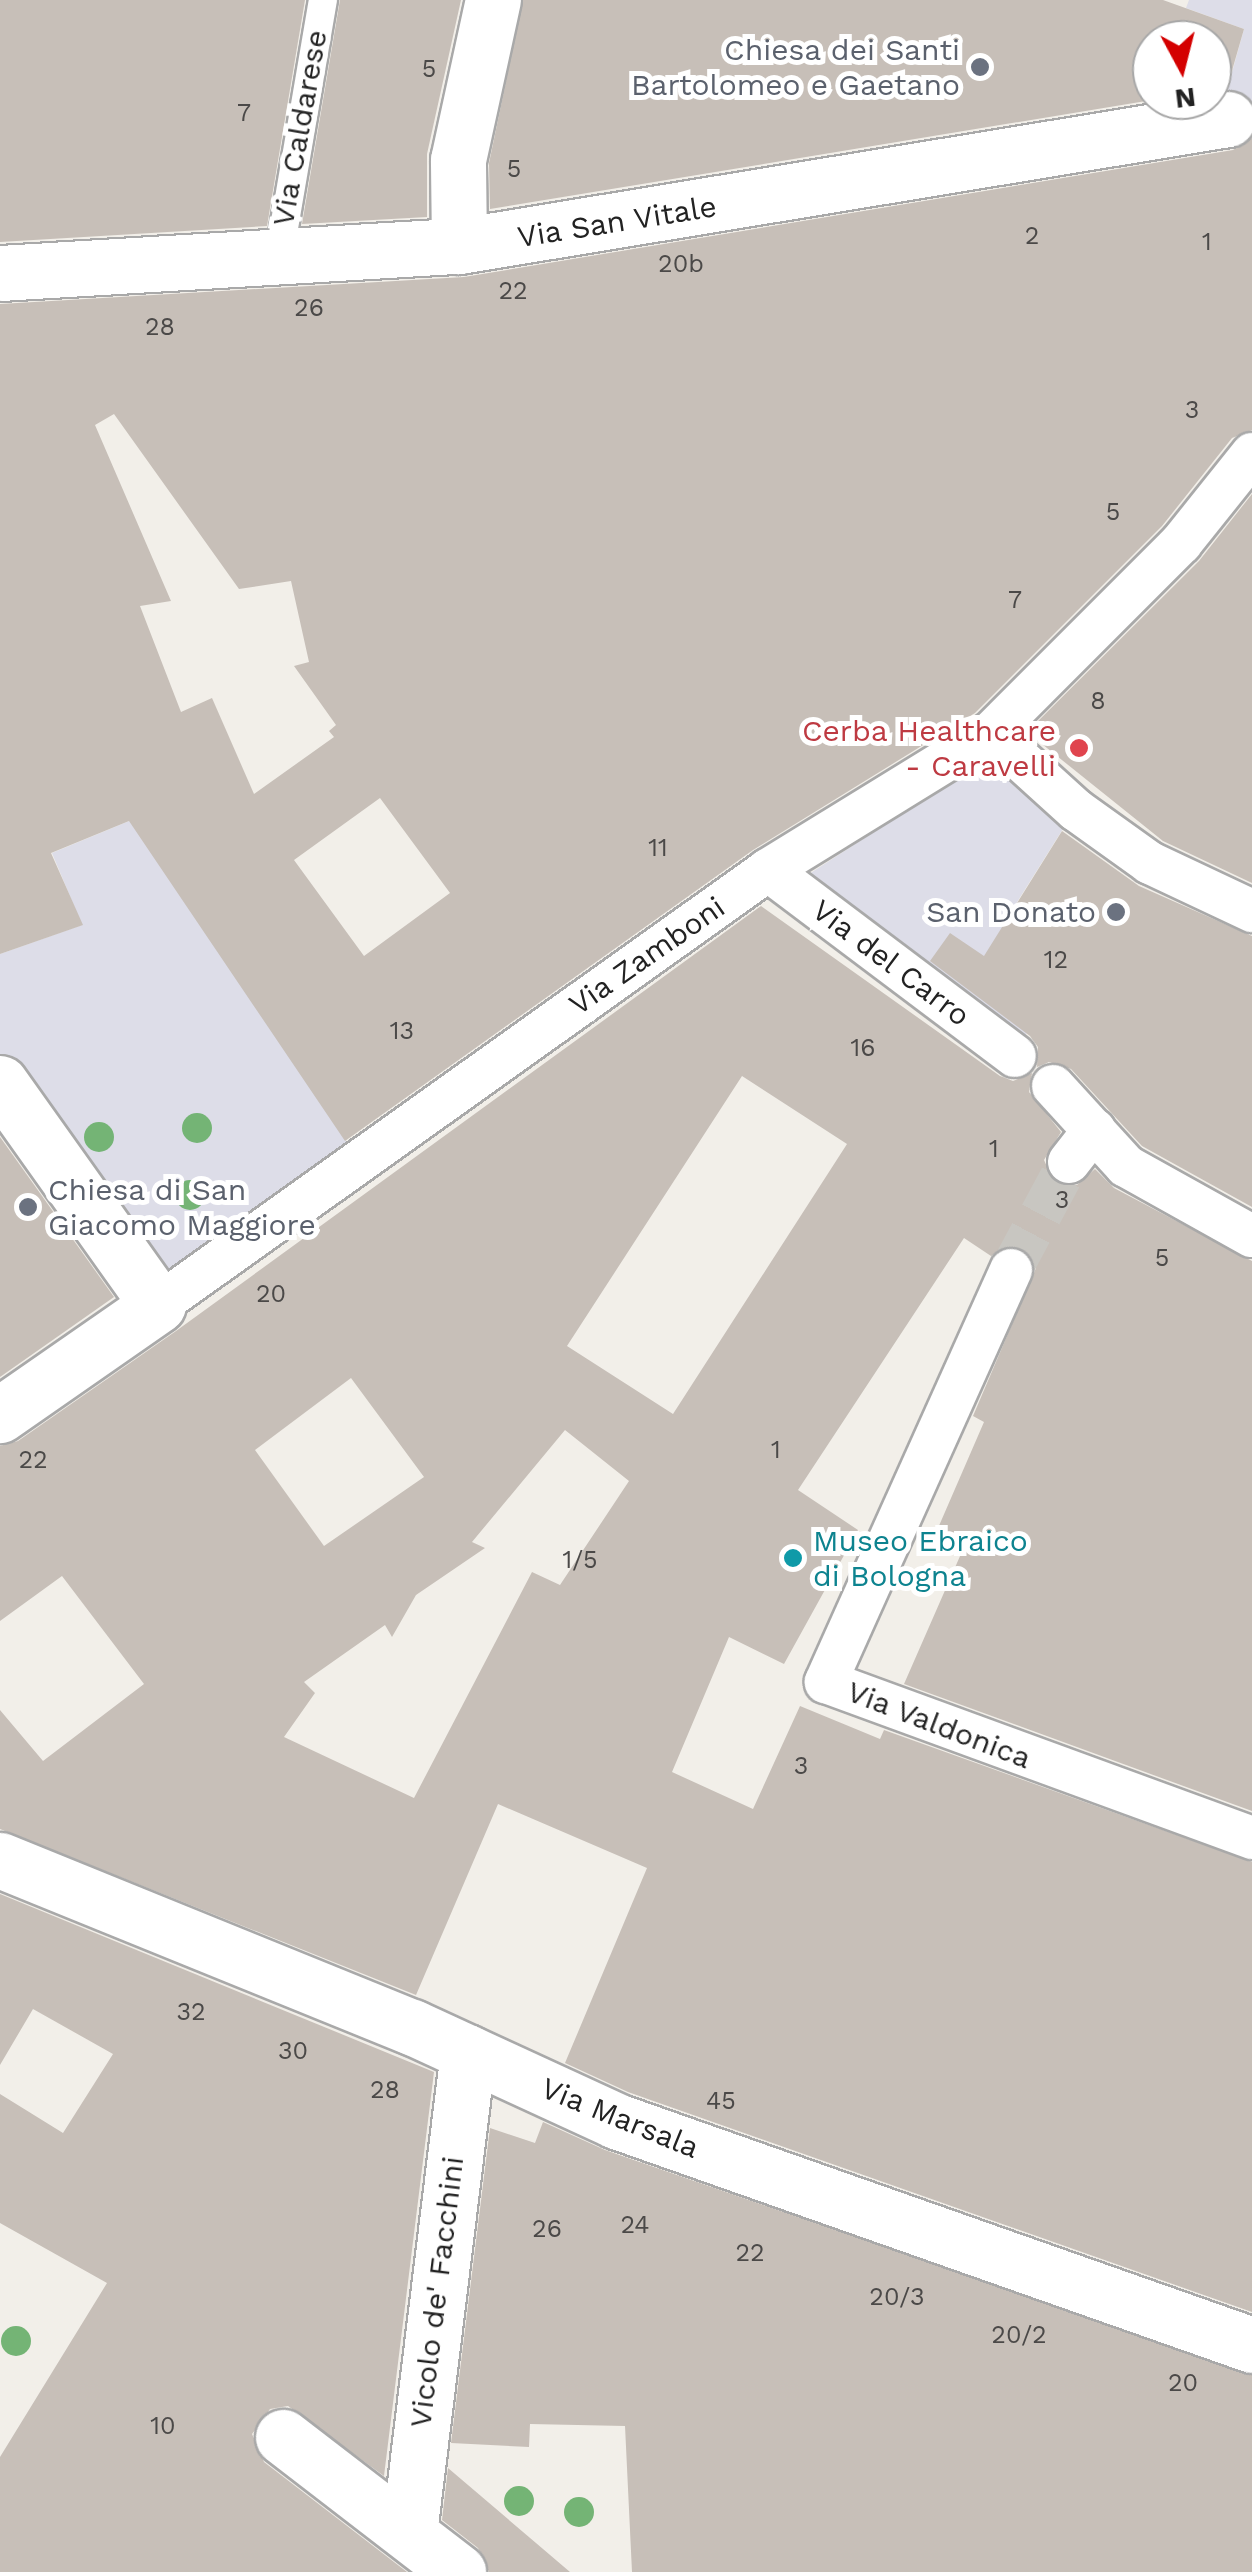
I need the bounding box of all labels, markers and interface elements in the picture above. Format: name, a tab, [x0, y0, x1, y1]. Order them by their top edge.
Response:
north arrow	[1132, 20, 1232, 120]
street label: Via Caldarese	[265, 27, 335, 229]
place label: Chiesa dei Santi Bartolomeo e Gaetano	[631, 32, 960, 102]
house number: 5	[422, 54, 436, 84]
marker: Chiesa dei Santi Bartolomeo e Gaetano	[969, 56, 991, 78]
text: N	[1173, 81, 1198, 116]
house number: 7	[237, 98, 251, 128]
house number: 5	[507, 154, 521, 184]
street label: Via San Vitale	[514, 188, 720, 256]
house number: 2	[1025, 221, 1039, 251]
house number: 1	[1202, 227, 1212, 257]
house number: 20b	[658, 249, 704, 279]
house number: 22	[498, 276, 528, 306]
house number: 26	[294, 293, 324, 323]
house number: 28	[145, 312, 175, 342]
house number: 3	[1185, 395, 1199, 425]
house number: 5	[1106, 497, 1120, 527]
house number: 7	[1008, 585, 1022, 615]
house number: 8	[1090, 686, 1106, 716]
place label: Cerba Healthcare - Caravelli	[801, 713, 1056, 784]
marker: Cerba Healthcare - Caravelli	[1066, 735, 1092, 761]
house number: 11	[648, 833, 668, 863]
street label: Via Zamboni	[562, 889, 732, 1023]
street label: Via del Carro	[804, 892, 978, 1034]
place label: San Donato	[926, 894, 1096, 930]
marker: San Donato	[1105, 901, 1127, 923]
house number: 12	[1044, 945, 1068, 975]
house number: 13	[390, 1016, 414, 1046]
house number: 16	[851, 1033, 875, 1063]
house number: 1	[989, 1134, 999, 1164]
place label: Chiesa di San Giacomo Maggiore	[48, 1172, 316, 1242]
house number: 3	[1055, 1185, 1069, 1215]
marker: Chiesa di San Giacomo Maggiore	[17, 1196, 39, 1218]
house number: 5	[1155, 1243, 1169, 1273]
house number: 20	[256, 1279, 286, 1309]
house number: 1	[771, 1435, 781, 1465]
house number: 22	[18, 1445, 48, 1475]
place label: Museo Ebraico di Bologna	[813, 1523, 1028, 1594]
house number: 1/5	[562, 1545, 598, 1575]
marker: Museo Ebraico di Bologna	[782, 1547, 804, 1569]
street label: Via Valdonica	[841, 1673, 1037, 1777]
house number: 3	[794, 1751, 808, 1781]
house number: 32	[176, 1997, 206, 2027]
house number: 30	[278, 2036, 308, 2066]
street label: Via Marsala	[536, 2070, 704, 2166]
house number: 28	[370, 2075, 400, 2105]
house number: 45	[706, 2086, 736, 2116]
street label: Vicolo de' Facchini	[402, 2154, 472, 2430]
house number: 24	[620, 2210, 650, 2240]
house number: 26	[532, 2214, 562, 2244]
house number: 22	[735, 2238, 765, 2268]
house number: 20/3	[869, 2282, 925, 2312]
house number: 20/2	[991, 2320, 1047, 2350]
house number: 20	[1168, 2368, 1198, 2398]
house number: 10	[150, 2411, 176, 2441]

